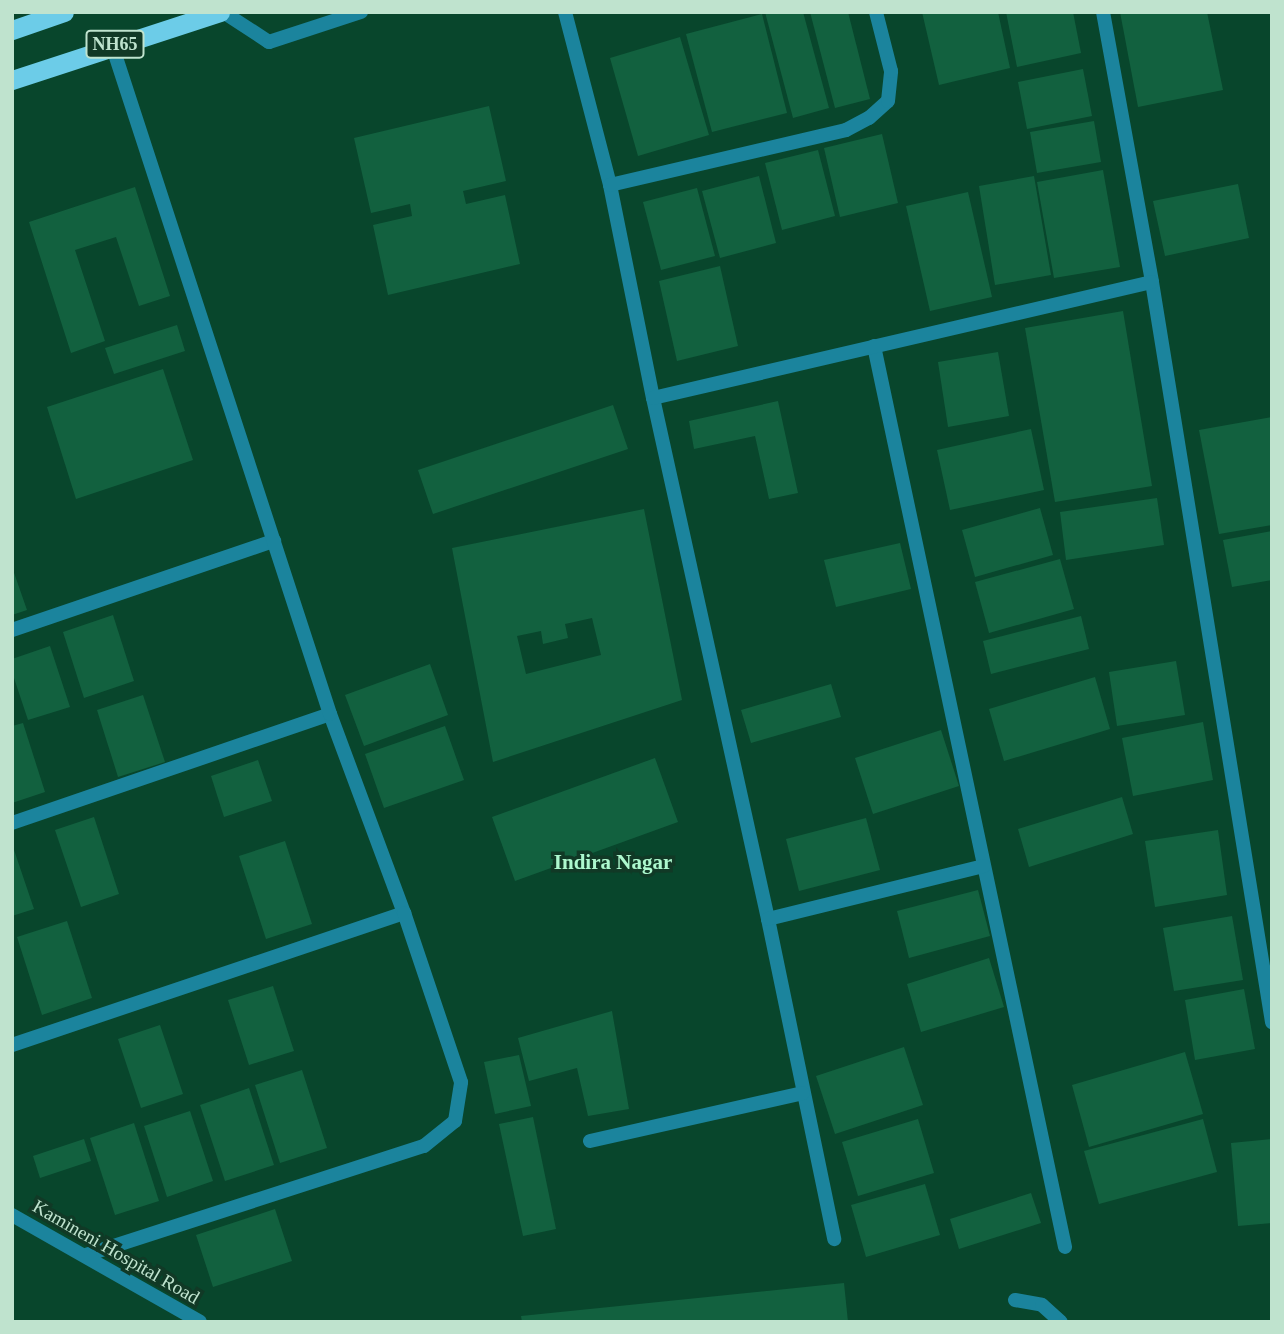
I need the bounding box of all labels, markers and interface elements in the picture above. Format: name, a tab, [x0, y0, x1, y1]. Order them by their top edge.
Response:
road number: NH65	[85, 29, 145, 58]
district label: Indira Nagar	[554, 849, 672, 875]
street label: Kamineni Hospital Road	[28, 1195, 204, 1309]

